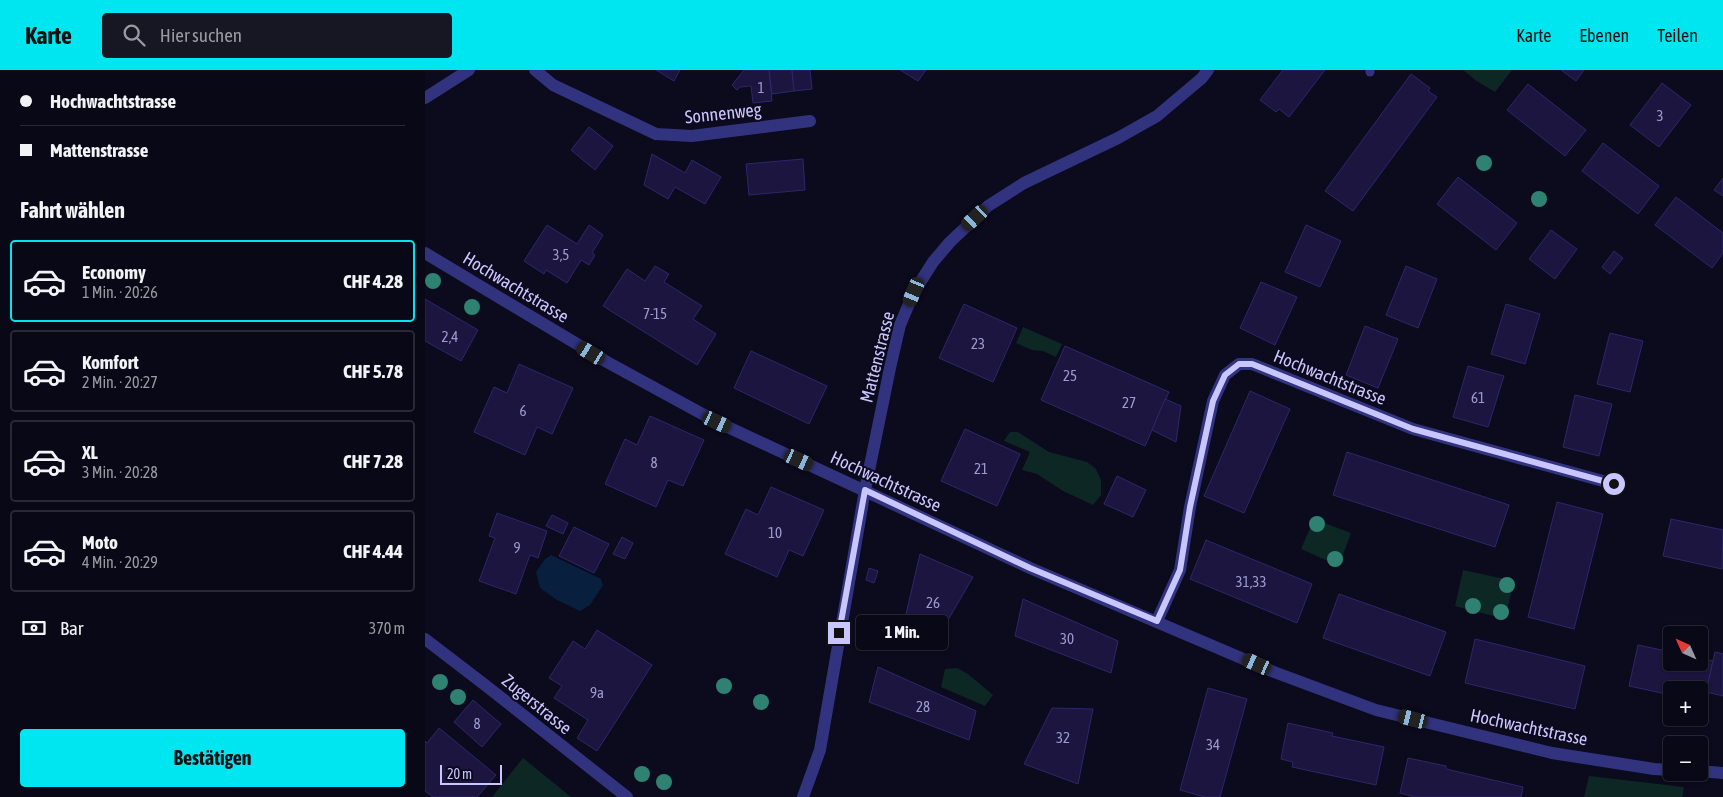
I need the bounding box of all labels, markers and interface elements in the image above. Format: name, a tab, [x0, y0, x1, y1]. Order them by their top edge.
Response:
search box	[102, 13, 452, 58]
icon: search	[120, 21, 148, 49]
text: Karte	[25, 22, 72, 49]
text: Hier suchen	[160, 24, 242, 46]
text: Karte	[1516, 25, 1551, 46]
text: Ebenen	[1579, 25, 1629, 46]
text: Teilen	[1657, 25, 1698, 46]
house number: 1	[757, 79, 765, 96]
text: Hochwachtstrasse	[50, 90, 176, 112]
street label: Sonnenweg	[684, 99, 763, 127]
house number: 3	[1656, 107, 1664, 124]
text: Mattenstrasse	[50, 139, 148, 161]
text: Fahrt wählen	[20, 197, 125, 223]
car	[958, 202, 991, 234]
house number: 3,5	[553, 246, 569, 263]
street label: Hochwachtstrasse	[459, 247, 573, 327]
icon: car	[22, 259, 67, 304]
text: Economy	[82, 261, 146, 283]
text: CHF 4.28	[343, 270, 403, 292]
car	[901, 275, 926, 309]
text: 1 Min. · 20:26	[82, 283, 158, 301]
house number: 7-15	[643, 305, 667, 322]
street label: Mattenstrasse	[856, 309, 898, 405]
house number: 2,4	[442, 328, 458, 345]
house number: 23	[971, 335, 985, 352]
car	[574, 339, 607, 367]
street label: Hochwachtstrasse	[1271, 345, 1389, 409]
icon: car	[22, 349, 67, 394]
text: Komfort	[82, 351, 139, 373]
text: CHF 5.78	[343, 360, 403, 382]
house number: 25	[1063, 367, 1077, 384]
text: 2 Min. · 20:27	[82, 373, 158, 391]
house number: 61	[1471, 389, 1485, 406]
house number: 27	[1122, 394, 1136, 411]
house number: 6	[519, 402, 527, 419]
car	[700, 409, 733, 435]
icon: car	[22, 439, 67, 484]
text: XL	[82, 441, 98, 463]
street label: Hochwachtstrasse	[827, 446, 945, 516]
car	[782, 447, 815, 473]
text: CHF 7.28	[343, 450, 403, 472]
house number: 8	[650, 454, 658, 471]
house number: 21	[974, 460, 988, 477]
text: 3 Min. · 20:28	[82, 463, 158, 481]
route start	[1603, 473, 1625, 495]
house number: 10	[768, 524, 782, 541]
icon: car	[22, 529, 67, 574]
text: Moto	[82, 531, 118, 553]
house number: 9	[513, 539, 521, 556]
text: CHF 4.44	[343, 540, 403, 562]
text: 4 Min. · 20:29	[82, 553, 158, 571]
house number: 31,33	[1236, 573, 1266, 590]
house number: 26	[926, 594, 940, 611]
icon: cash	[20, 614, 48, 642]
callout: 1 Min.	[857, 616, 949, 650]
text: Bar	[60, 617, 83, 639]
text: 370 m	[369, 619, 405, 637]
route end	[828, 622, 850, 644]
text: 1 Min.	[885, 623, 919, 641]
north arrow	[1663, 626, 1707, 671]
map controls	[1663, 626, 1708, 781]
house number: 30	[1060, 630, 1074, 647]
car	[1240, 651, 1273, 677]
street label: Zugerstrasse	[498, 670, 576, 738]
button: +	[1663, 681, 1708, 726]
house number: 9a	[590, 684, 604, 701]
house number: 28	[916, 698, 930, 715]
street label: Hochwachtstrasse	[1468, 704, 1590, 750]
car	[1396, 708, 1429, 730]
house number: 8	[473, 715, 481, 732]
button: Bestätigen	[20, 729, 405, 787]
house number: 32	[1056, 729, 1070, 746]
house number: 34	[1206, 736, 1220, 753]
button: −	[1663, 736, 1708, 781]
scale bar	[440, 762, 503, 785]
text: 20 m	[447, 766, 472, 782]

